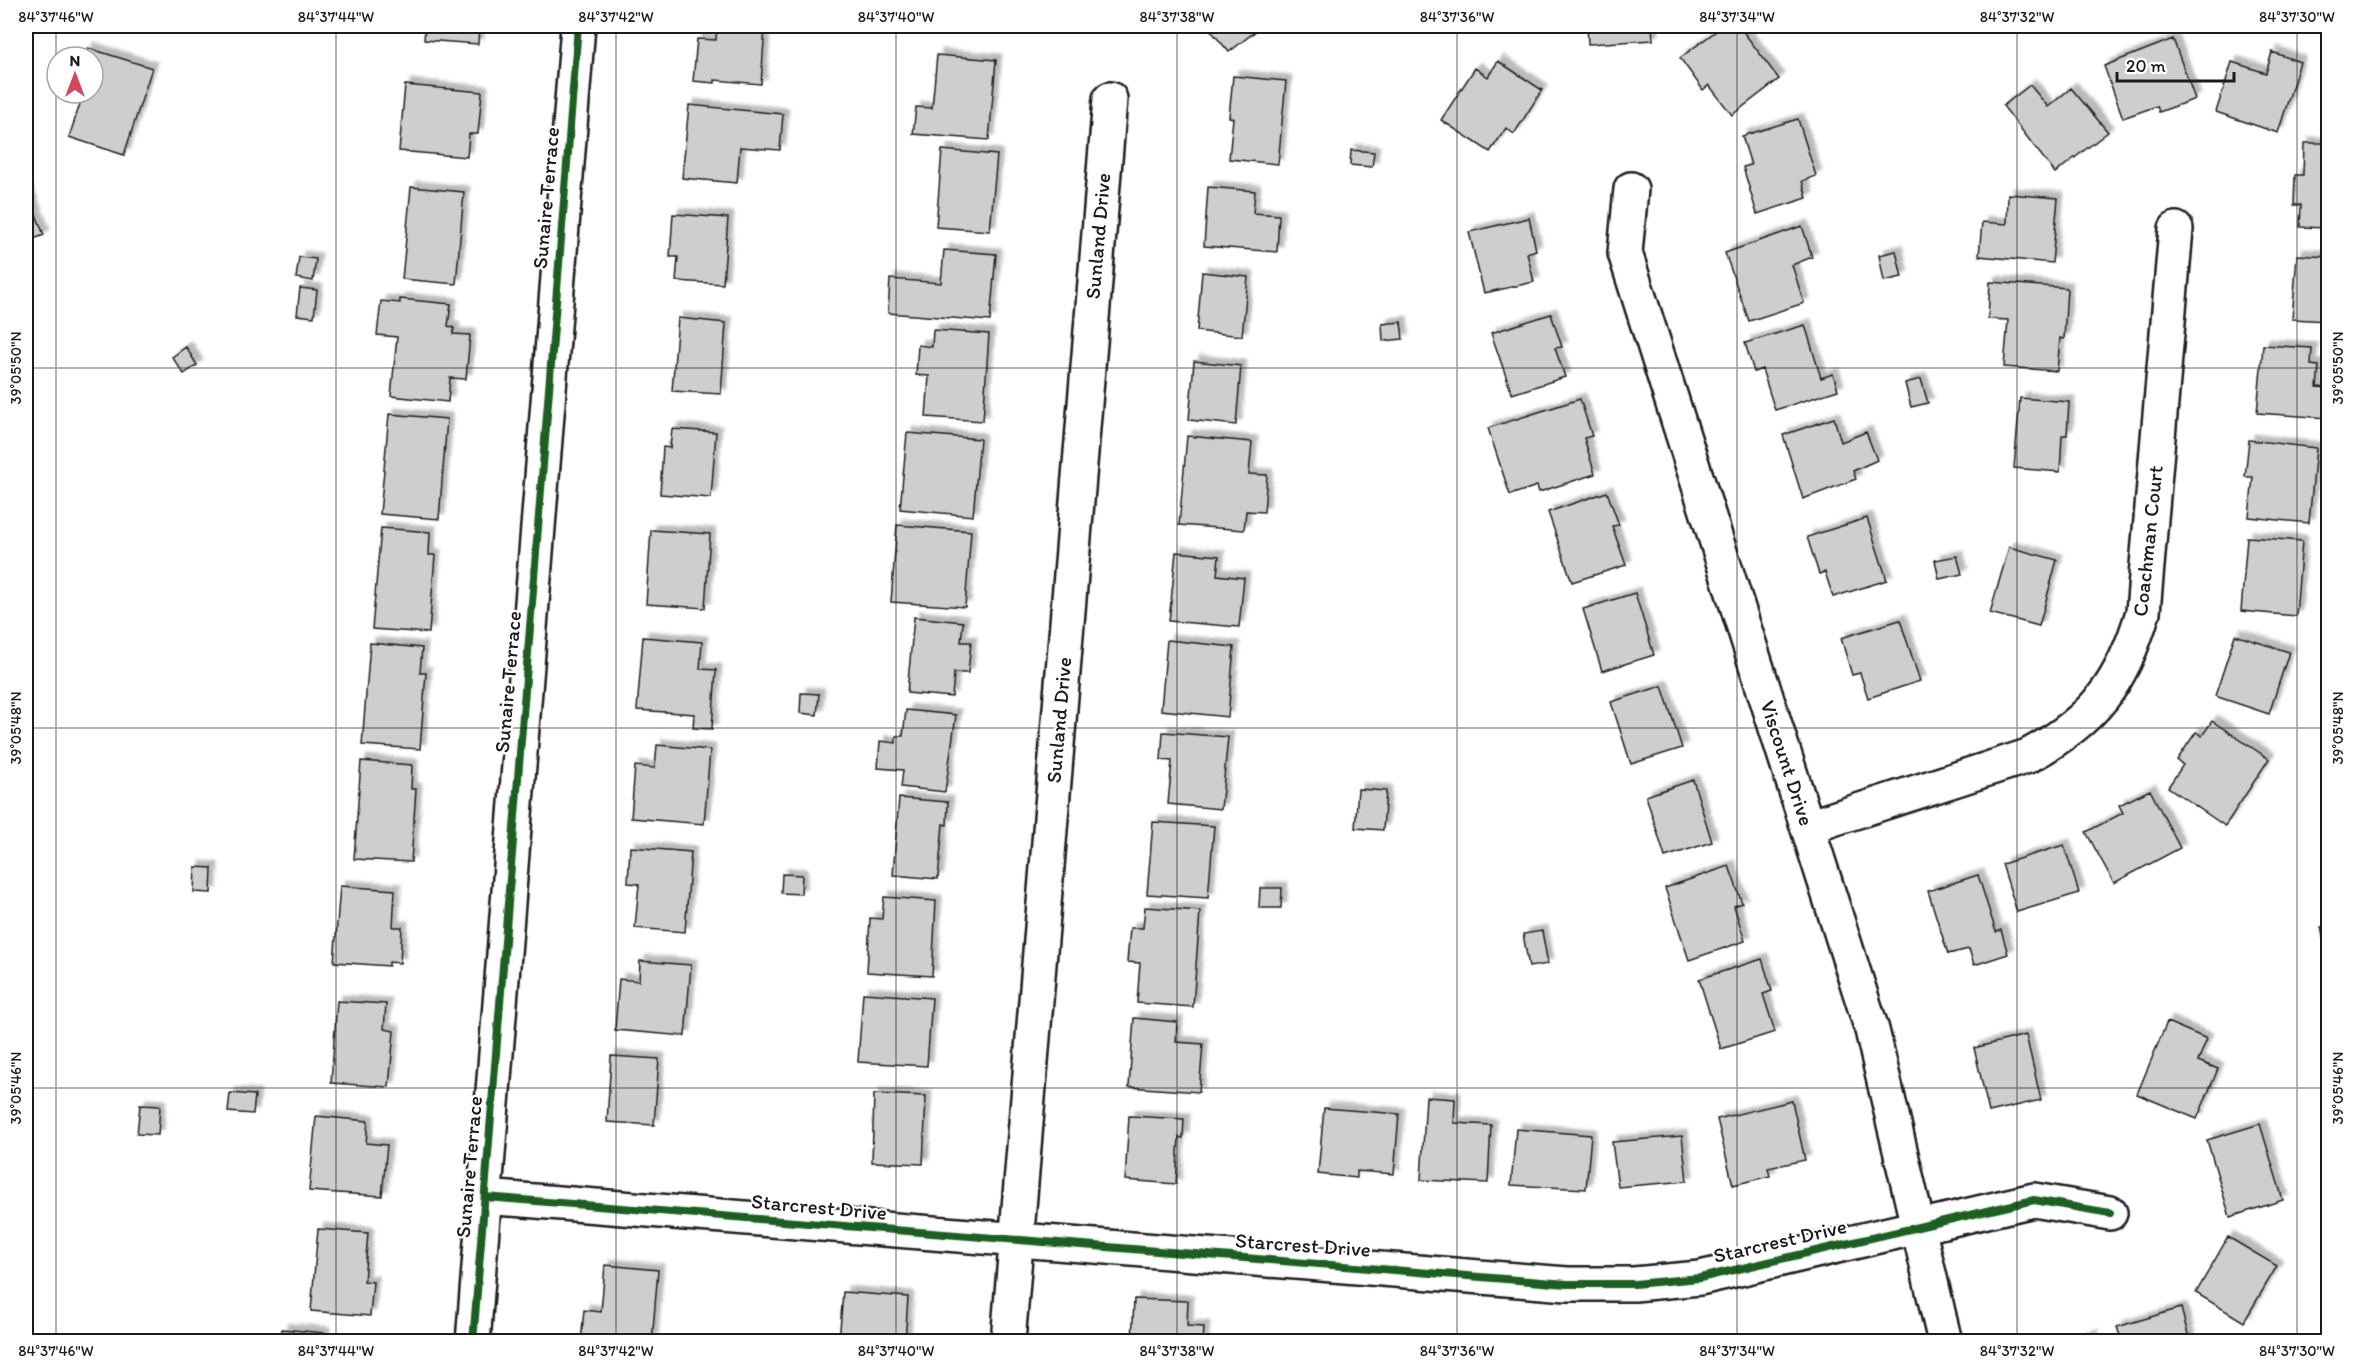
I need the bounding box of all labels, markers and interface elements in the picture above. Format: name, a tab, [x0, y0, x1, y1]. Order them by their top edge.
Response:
text: 84°37'46"W	[18, 8, 94, 26]
text: 84°37'44"W	[298, 8, 374, 26]
text: 84°37'42"W	[578, 8, 654, 26]
text: 84°37'40"W	[858, 8, 934, 26]
text: 84°37'38"W	[1140, 8, 1215, 26]
text: 84°37'36"W	[1420, 8, 1494, 26]
text: 84°37'34"W	[1699, 8, 1775, 26]
text: 84°37'32"W	[1980, 8, 2054, 26]
text: 84°37'30"W	[2259, 8, 2335, 26]
north arrow	[45, 45, 105, 105]
scale bar	[2117, 45, 2234, 83]
text: N	[70, 51, 80, 70]
text: 20 m	[2126, 55, 2166, 77]
street label: Sunaire Terrace	[527, 126, 564, 270]
street label: Sunland Drive	[1080, 172, 1115, 300]
text: 39°05'50"N	[7, 331, 25, 405]
text: 39°05'50"N	[2329, 331, 2347, 405]
street label: Coachman Court	[2127, 464, 2168, 618]
street label: Sunaire Terrace	[489, 610, 526, 754]
street label: Sunland Drive	[1041, 656, 1076, 784]
text: 39°05'48"N	[7, 691, 25, 765]
text: 39°05'48"N	[2329, 691, 2347, 765]
street label: Viscount Drive	[1755, 697, 1820, 829]
text: 39°05'46"N	[7, 1052, 25, 1124]
text: 39°05'46"N	[2329, 1052, 2347, 1124]
street label: Sunaire Terrace	[450, 1095, 487, 1239]
street label: Starcrest Drive	[750, 1188, 888, 1225]
street label: Starcrest Drive	[1711, 1213, 1849, 1268]
street label: Starcrest Drive	[1234, 1227, 1372, 1262]
text: 84°37'46"W	[18, 1342, 94, 1360]
text: 84°37'44"W	[298, 1342, 374, 1360]
text: 84°37'42"W	[578, 1342, 654, 1360]
text: 84°37'40"W	[858, 1342, 934, 1360]
text: 84°37'38"W	[1140, 1342, 1215, 1360]
text: 84°37'36"W	[1420, 1342, 1494, 1360]
text: 84°37'34"W	[1699, 1342, 1775, 1360]
text: 84°37'32"W	[1980, 1342, 2054, 1360]
text: 84°37'30"W	[2259, 1342, 2335, 1360]

